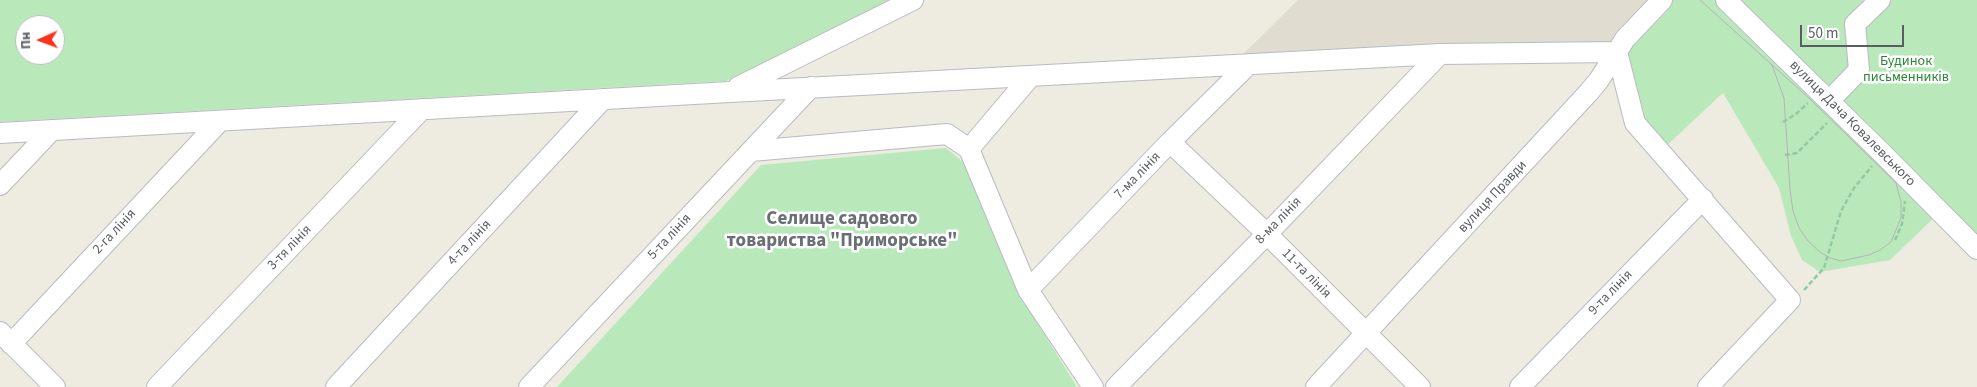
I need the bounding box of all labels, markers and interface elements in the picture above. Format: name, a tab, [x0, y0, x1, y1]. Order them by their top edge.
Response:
north arrow	[15, 15, 65, 65]
scale bar	[1802, 15, 1906, 47]
text: 50 m	[1808, 23, 1838, 44]
text: Пн	[16, 31, 36, 50]
park label: Будинок письменників	[1863, 54, 1949, 86]
street label: вулиця Дача Ковалевського	[1785, 57, 1919, 191]
street label: 7-ма лінія	[1111, 149, 1165, 203]
street label: вулиця Правди	[1455, 157, 1531, 237]
street label: 8-ма лінія	[1252, 194, 1306, 248]
street label: 2-га лінія	[90, 206, 140, 258]
district label: Селище садового товариства "Приморське"	[727, 209, 957, 253]
street label: 5-та лінія	[645, 211, 695, 263]
street label: 4-та лінія	[445, 217, 495, 269]
street label: 3-тя лінія	[264, 222, 316, 274]
street label: 11-та лінія	[1278, 246, 1334, 302]
street label: 9-та лінія	[1585, 267, 1637, 319]

